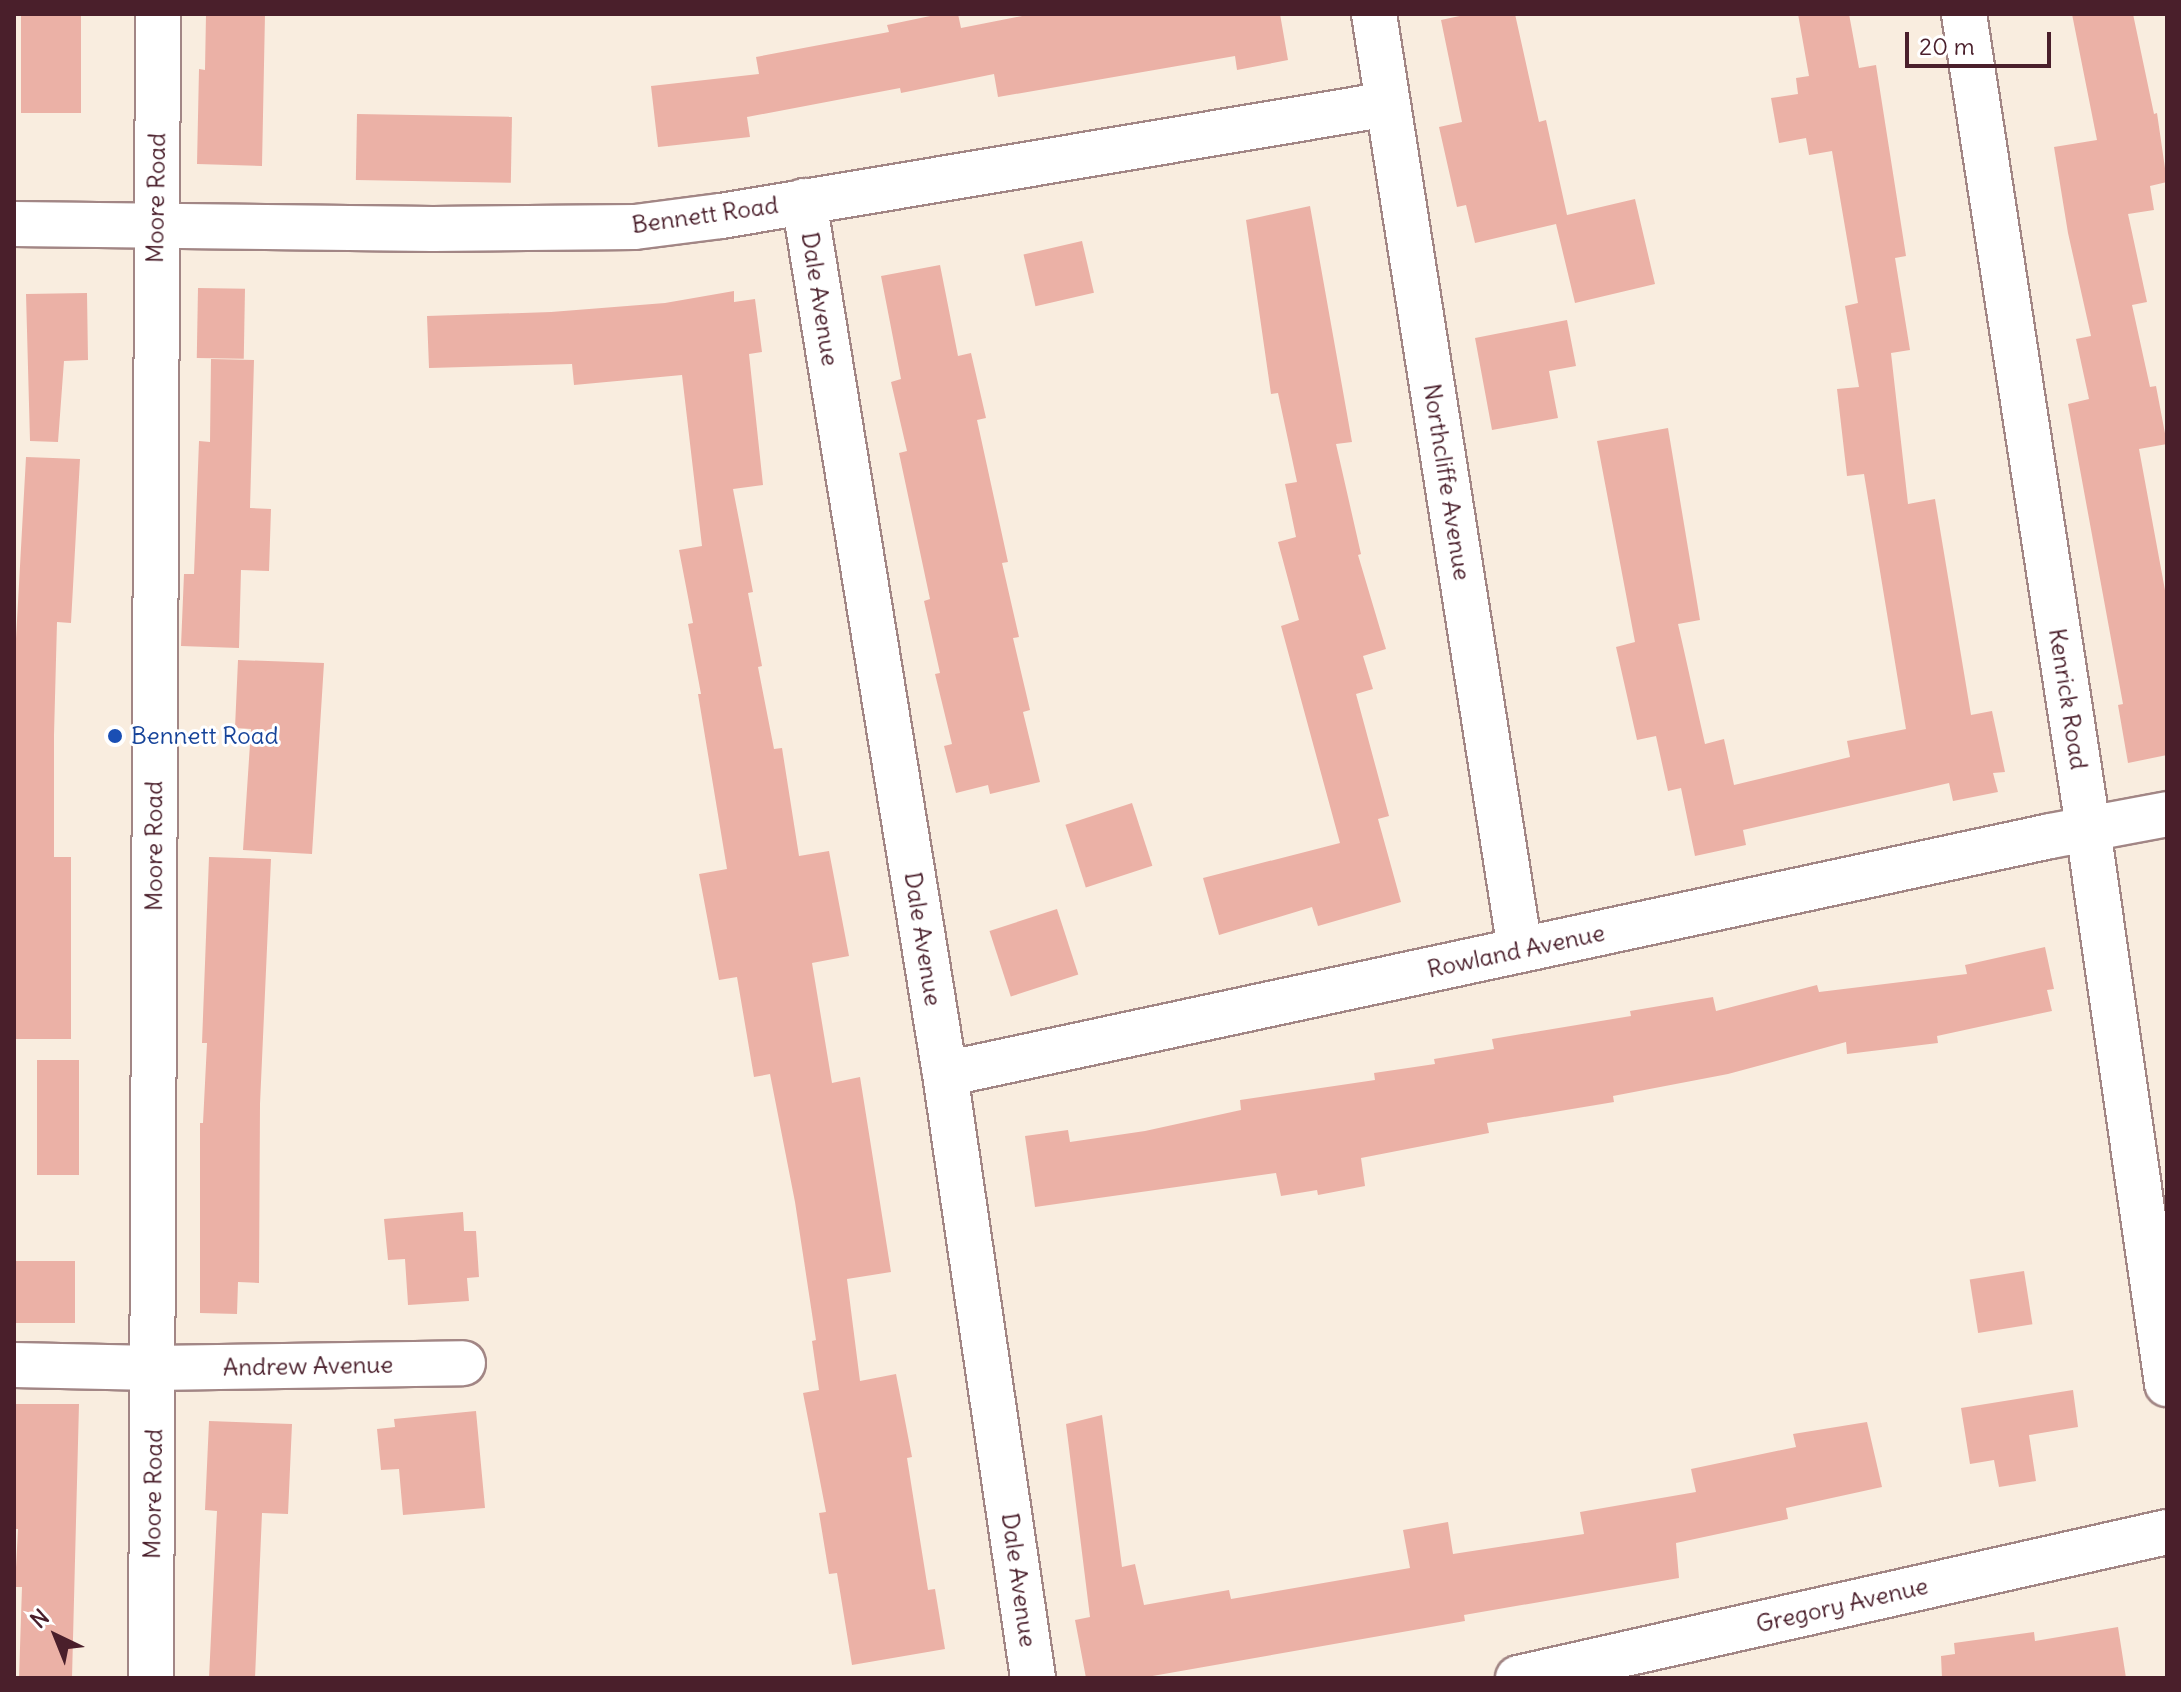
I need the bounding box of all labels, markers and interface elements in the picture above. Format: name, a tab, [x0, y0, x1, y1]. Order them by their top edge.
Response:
scale bar	[1909, 16, 2055, 66]
text: 20 m	[1919, 31, 1975, 61]
street label: Moore Road	[140, 133, 172, 263]
street label: Bennett Road	[630, 190, 780, 240]
street label: Dale Avenue	[795, 230, 845, 368]
street label: Northcliffe Avenue	[1417, 382, 1477, 582]
street label: Kenrick Road	[2043, 626, 2093, 772]
place label: Bennett Road	[131, 722, 279, 750]
marker: Bennett Road	[106, 727, 124, 745]
street label: Moore Road	[140, 781, 168, 911]
street label: Dale Avenue	[898, 870, 948, 1008]
street label: Rowland Avenue	[1425, 918, 1607, 984]
street label: Andrew Avenue	[223, 1350, 393, 1382]
street label: Moore Road	[137, 1429, 169, 1559]
street label: Dale Avenue	[995, 1511, 1043, 1649]
street label: Gregory Avenue	[1753, 1571, 1931, 1639]
north arrow	[16, 1596, 96, 1676]
text: N	[25, 1603, 55, 1634]

